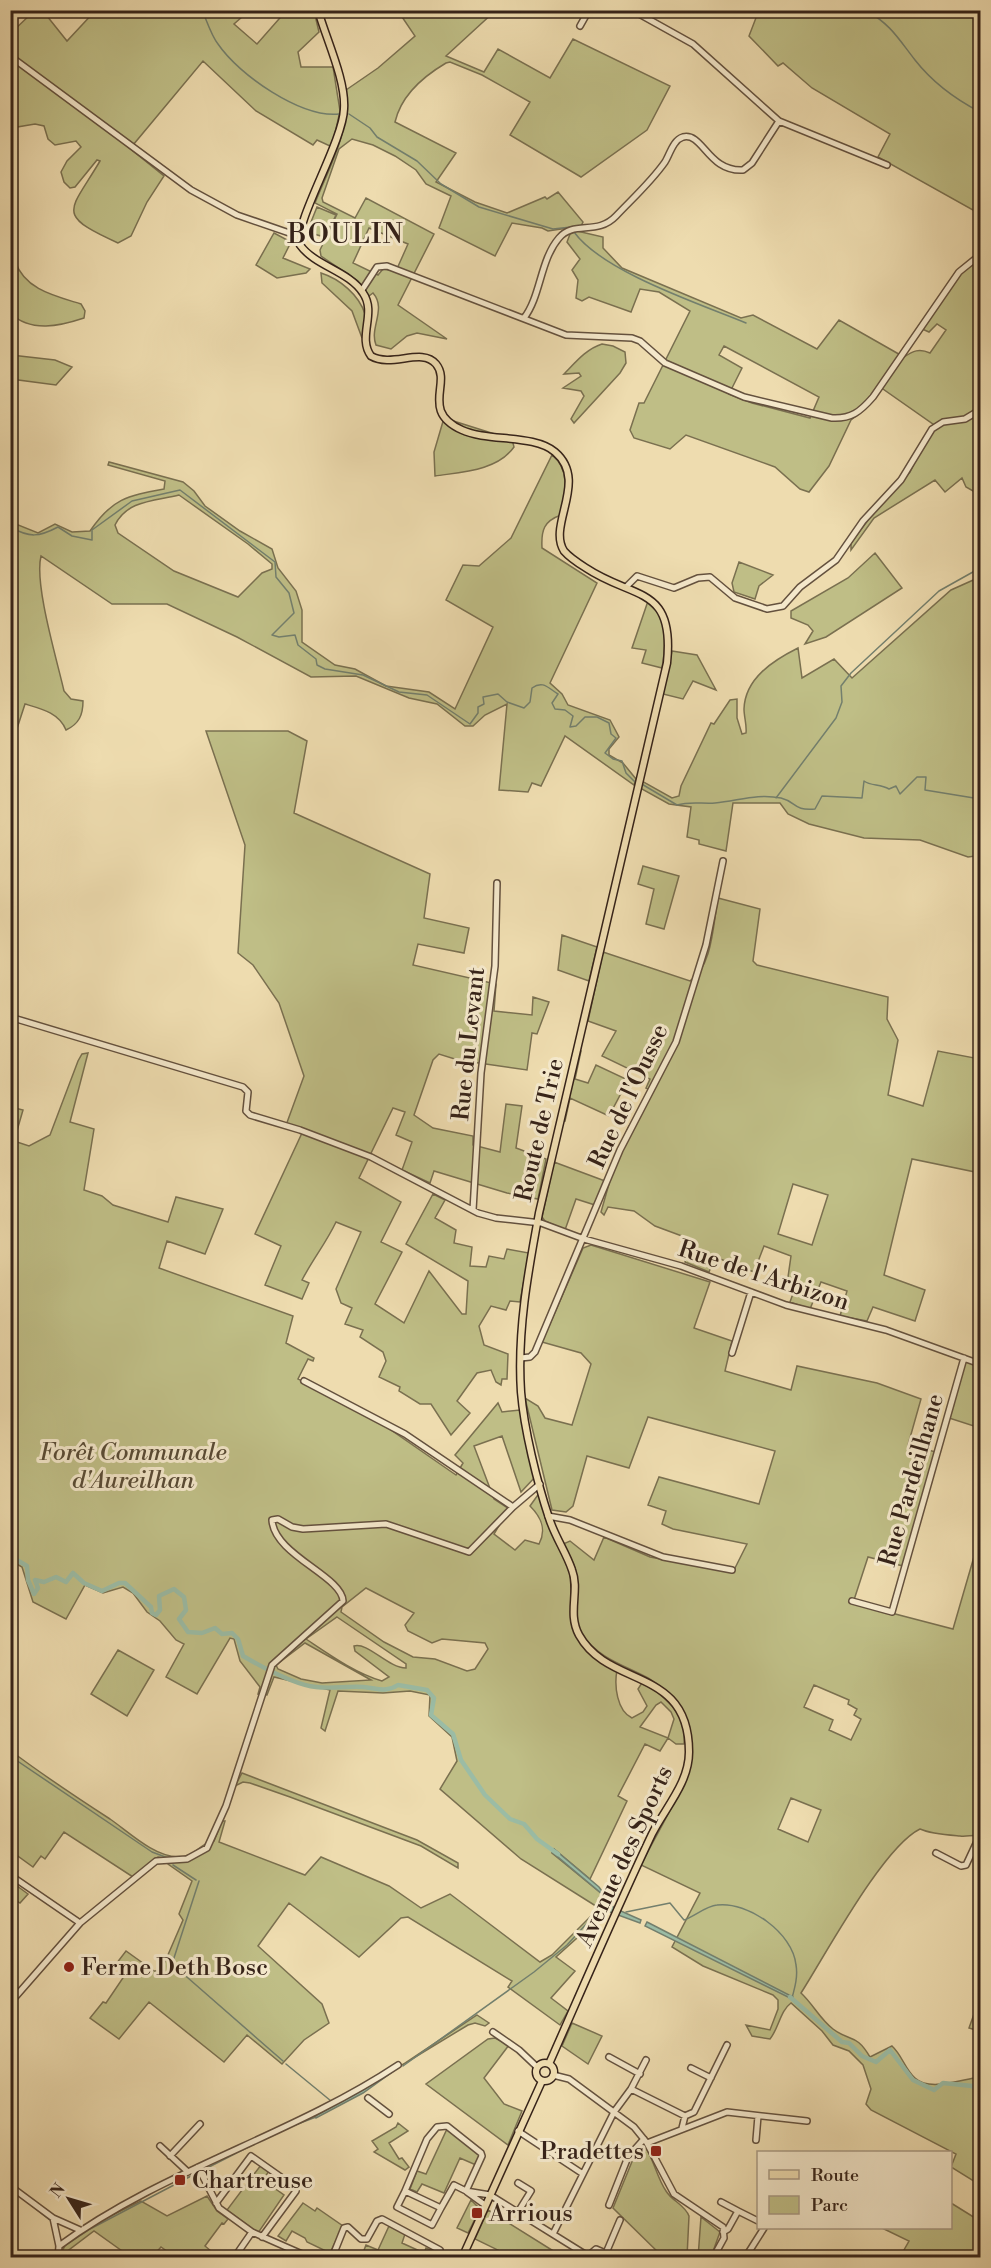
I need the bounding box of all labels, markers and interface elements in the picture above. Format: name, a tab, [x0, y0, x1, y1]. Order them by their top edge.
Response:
district label: BOULIN	[287, 218, 404, 252]
street label: Rue du Levant	[446, 965, 492, 1122]
street label: Rue de l'Ousse	[582, 1019, 675, 1174]
street label: Route de Trie	[509, 1056, 571, 1205]
street label: Rue de l'Arbizon	[674, 1234, 853, 1318]
street label: Rue Pardeilhane	[873, 1390, 951, 1570]
park label: Forêt Communale d'Aureilhan	[39, 1438, 227, 1496]
street label: Avenue des Sports	[569, 1761, 680, 1953]
place label: Ferme Deth Bosc	[81, 1953, 268, 1983]
marker: Ferme Deth Bosc	[62, 1960, 76, 1974]
place label: Pradettes	[540, 2137, 644, 2167]
marker: Pradettes	[649, 2144, 663, 2158]
legend	[757, 2151, 952, 2229]
text: Route	[811, 2164, 859, 2187]
place label: Chartreuse	[192, 2166, 313, 2196]
north arrow	[39, 2169, 99, 2229]
marker: Chartreuse	[173, 2173, 187, 2187]
text: N	[46, 2179, 70, 2202]
text: Parc	[811, 2194, 848, 2217]
place label: Arrious	[488, 2199, 573, 2229]
marker: Arrious	[470, 2206, 484, 2220]

